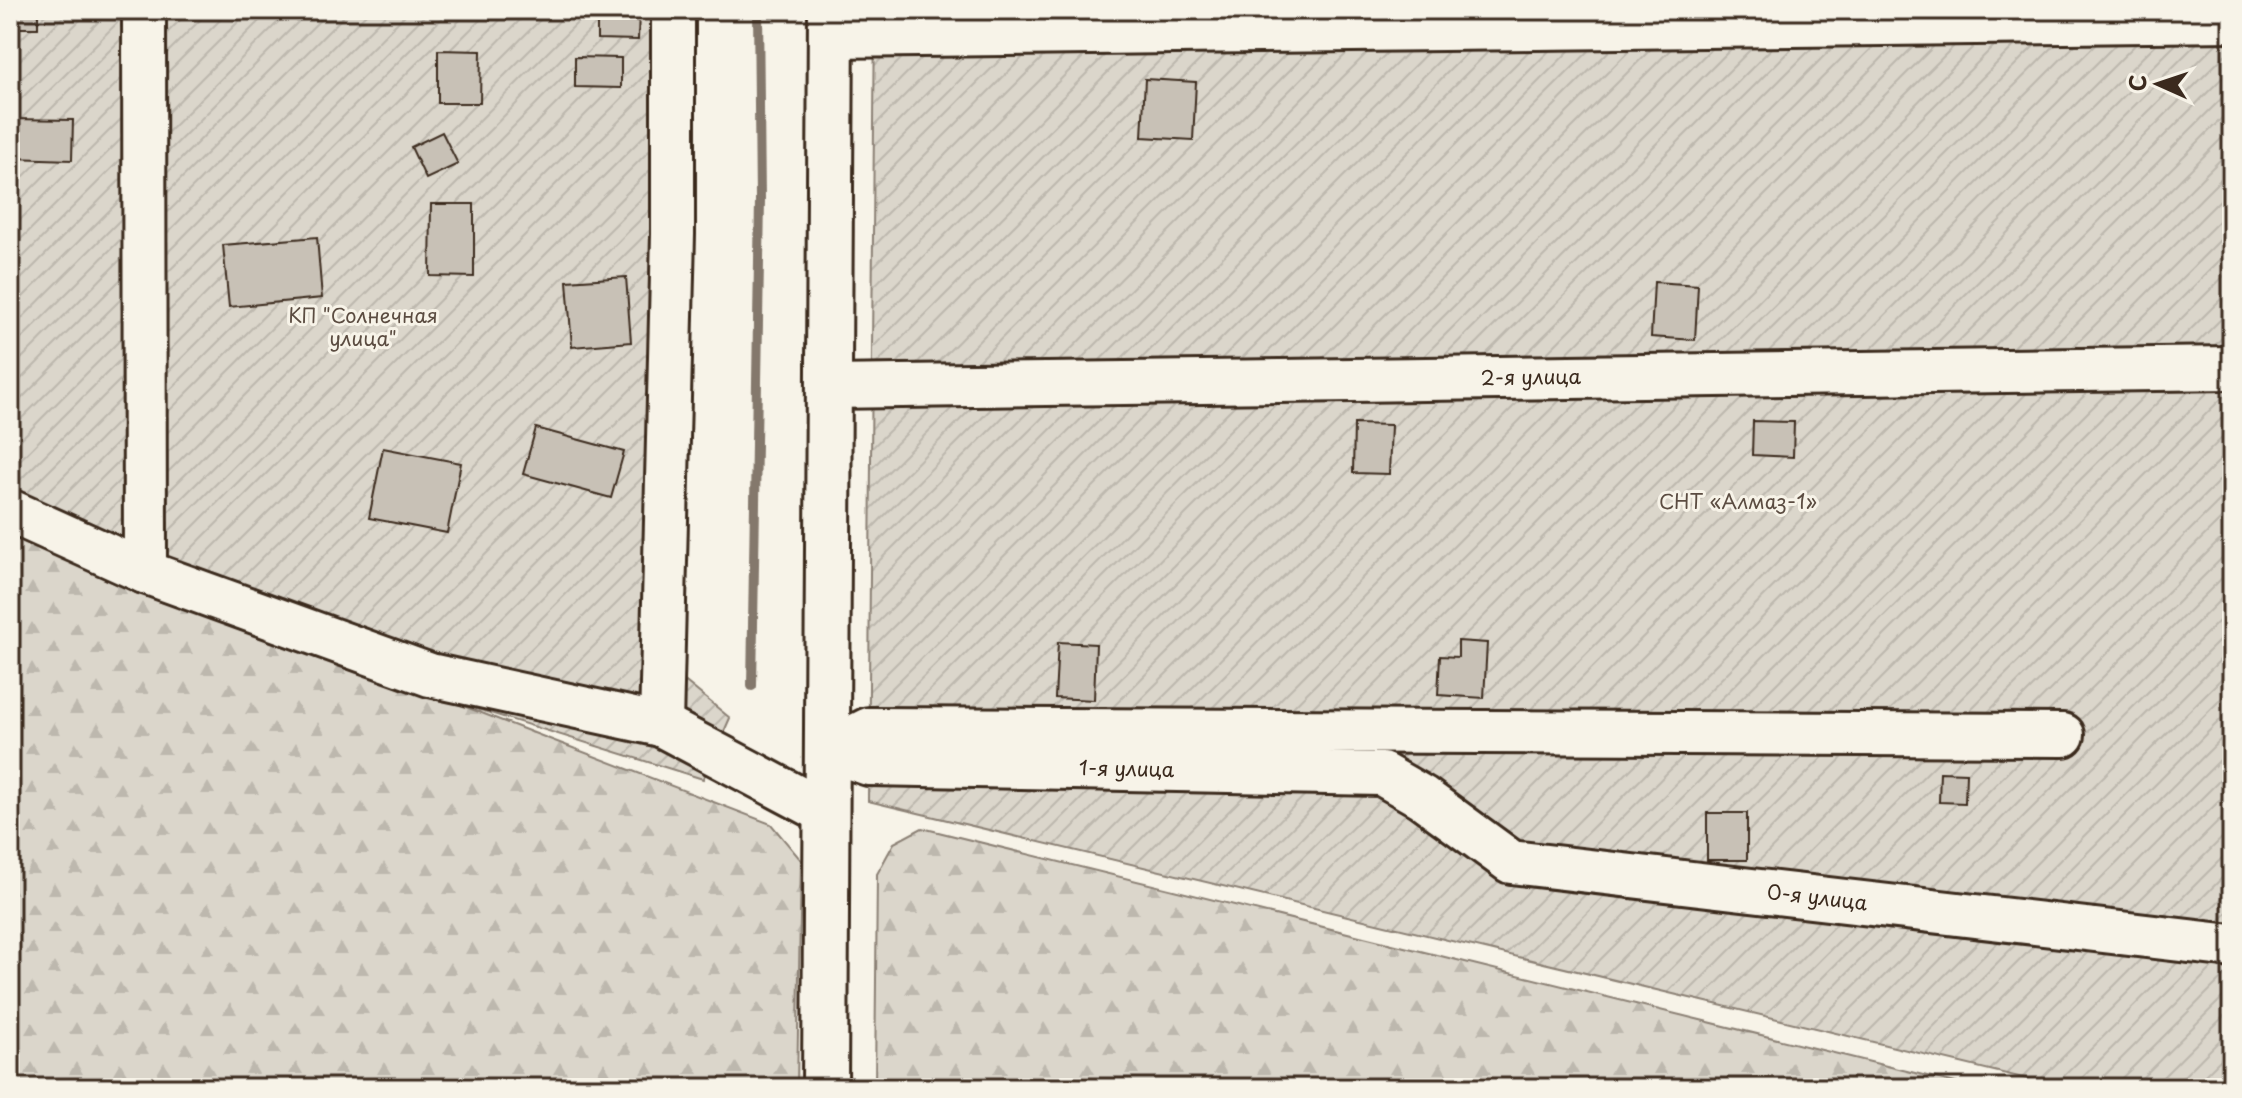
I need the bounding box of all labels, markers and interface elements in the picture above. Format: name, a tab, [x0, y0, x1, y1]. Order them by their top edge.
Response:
north arrow	[2118, 44, 2198, 124]
text: С	[2120, 74, 2153, 92]
park label: КП "Солнечная улица"	[288, 300, 438, 353]
street label: 2-я улица	[1481, 361, 1582, 392]
park label: СНТ «Алмаз-1»	[1659, 486, 1817, 516]
street label: 1-я улица	[1079, 752, 1175, 784]
street label: 0-я улица	[1765, 876, 1870, 917]

